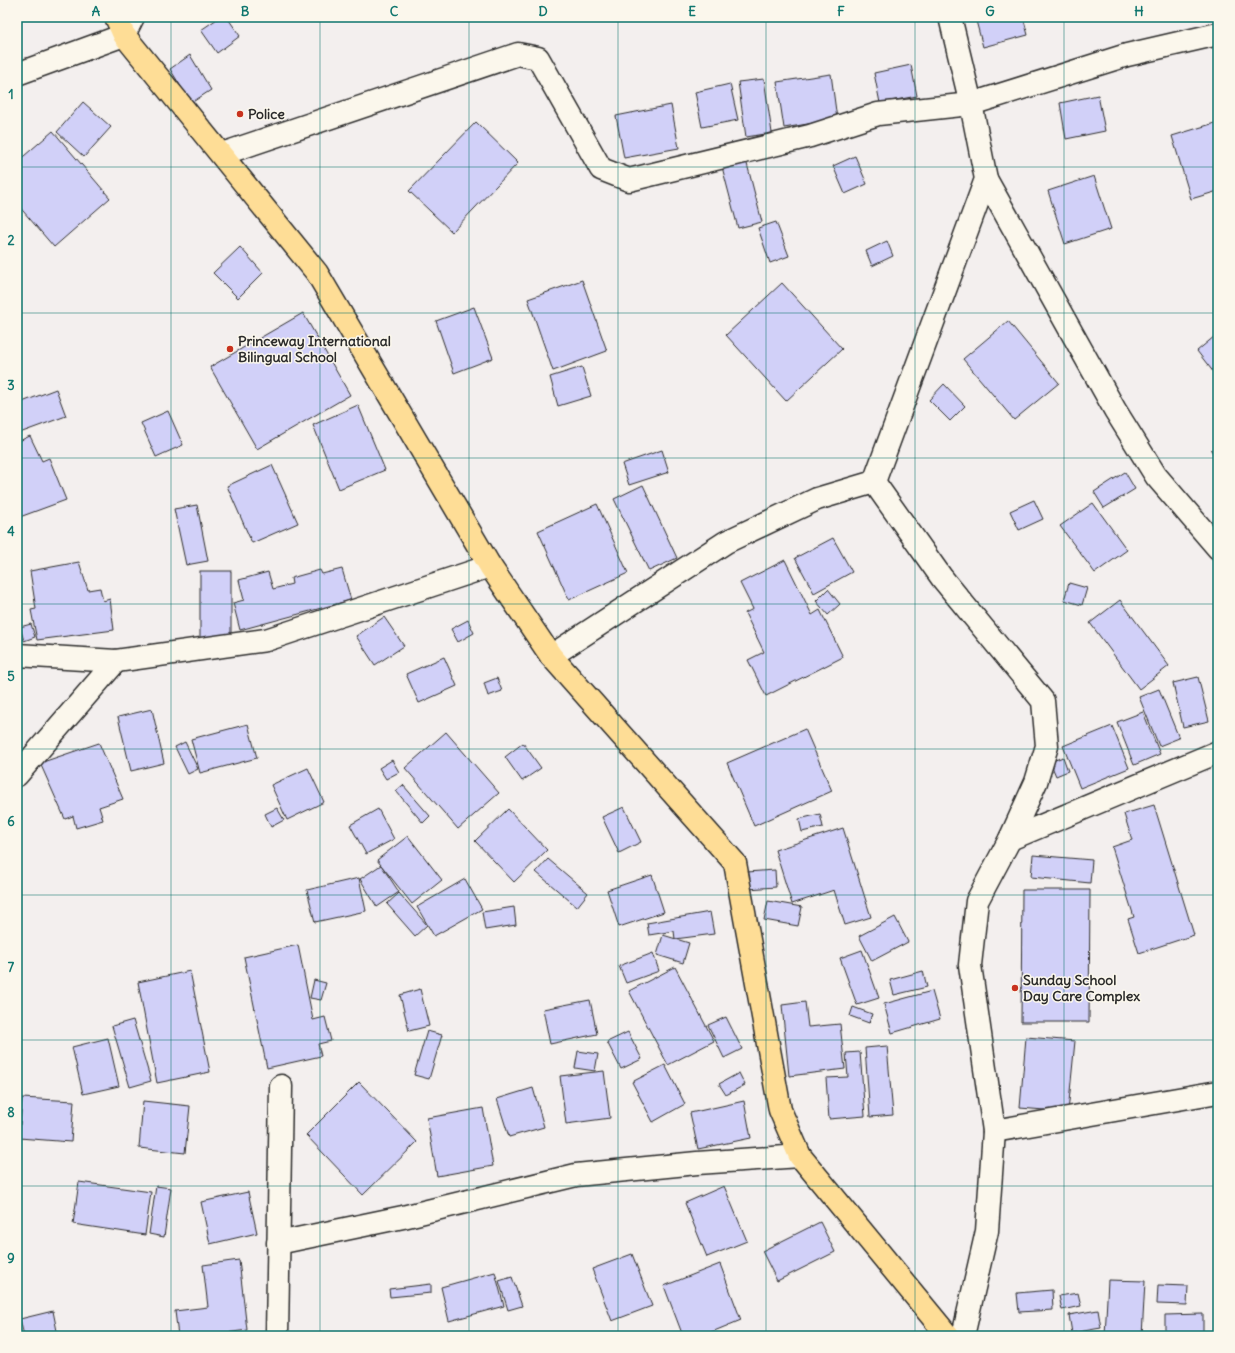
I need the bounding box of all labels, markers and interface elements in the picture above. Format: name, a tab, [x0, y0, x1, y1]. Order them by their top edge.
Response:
text: A	[92, 3, 101, 20]
text: B	[241, 3, 250, 20]
text: C	[390, 3, 399, 20]
text: D	[538, 3, 548, 20]
text: E	[688, 3, 696, 20]
text: F	[837, 3, 845, 20]
text: G	[985, 3, 995, 20]
text: H	[1134, 3, 1144, 20]
text: 1	[8, 86, 14, 103]
place label: Police	[248, 105, 285, 123]
marker: Police	[235, 109, 245, 119]
text: 2	[7, 232, 15, 249]
place label: Princeway International Bilingual School	[238, 332, 391, 366]
marker: Princeway International Bilingual School	[225, 344, 235, 354]
text: 3	[7, 377, 15, 394]
text: 4	[7, 523, 15, 540]
text: 5	[7, 668, 15, 685]
text: 6	[7, 813, 15, 830]
text: 7	[8, 959, 15, 976]
place label: Sunday School Day Care Complex	[1023, 971, 1140, 1005]
marker: Sunday School Day Care Complex	[1010, 983, 1020, 993]
text: 8	[7, 1104, 15, 1121]
text: 9	[7, 1250, 15, 1267]

